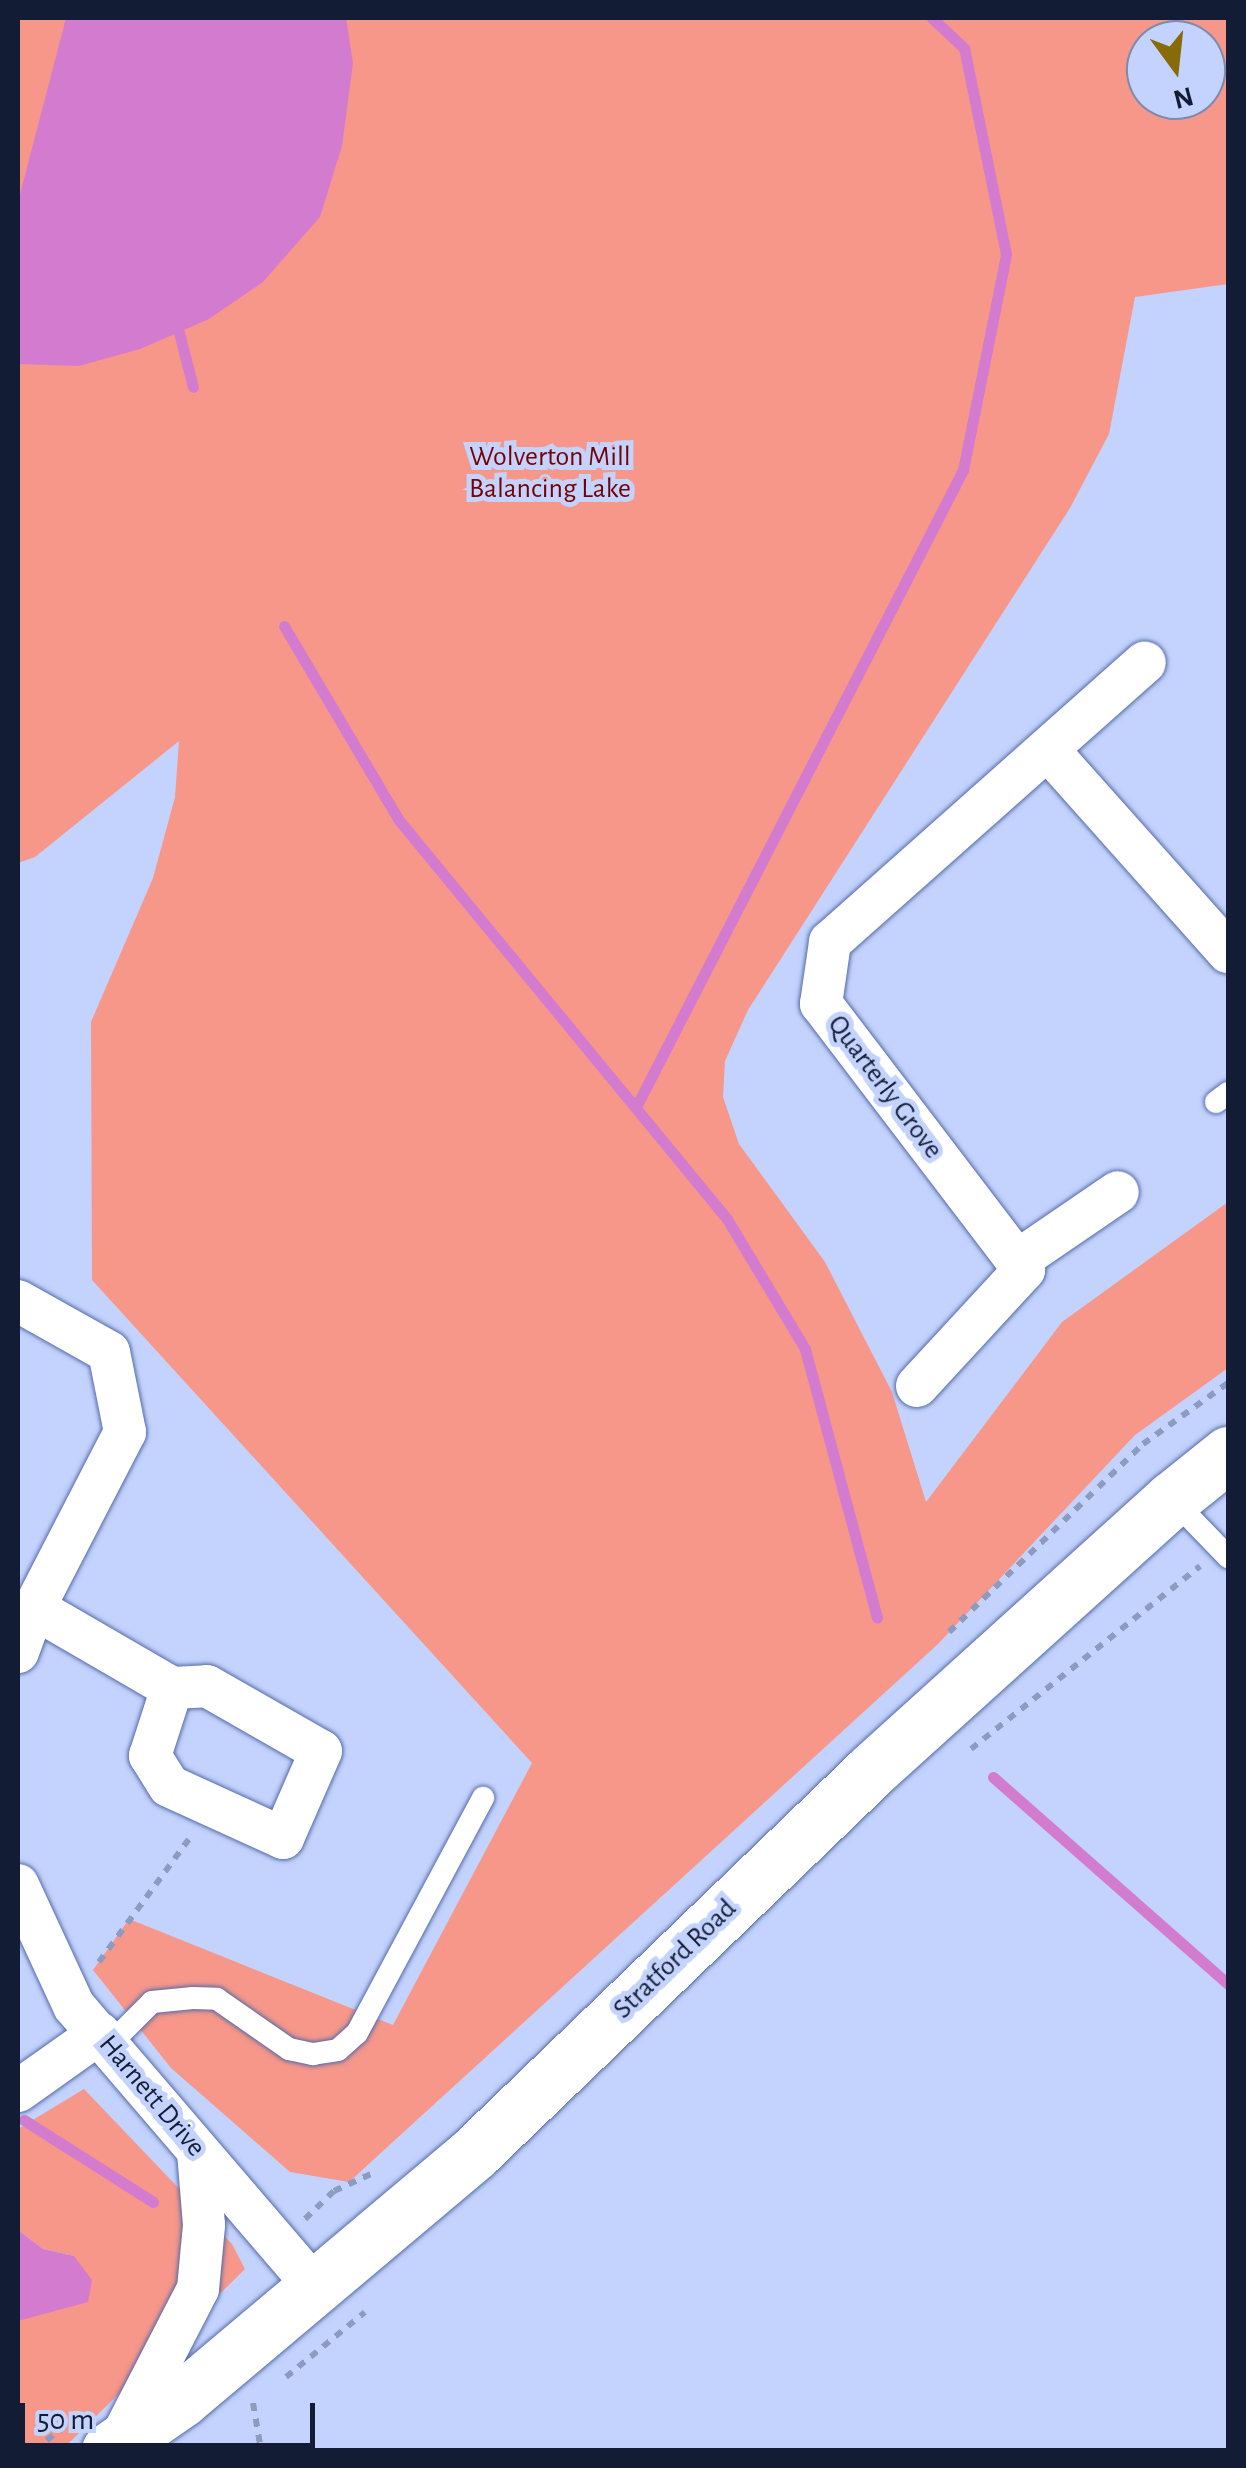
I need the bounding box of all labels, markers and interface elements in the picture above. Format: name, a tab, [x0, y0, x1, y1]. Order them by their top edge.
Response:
north arrow	[1126, 20, 1226, 120]
text: N	[1170, 81, 1196, 113]
park label: Wolverton Mill Balancing Lake	[469, 440, 631, 506]
street label: Quarterly Grove	[820, 1009, 950, 1165]
street label: Stratford Road	[606, 1892, 744, 2026]
street label: Harnett Drive	[91, 2028, 213, 2164]
scale bar	[25, 2383, 320, 2445]
text: 50 m	[37, 2405, 94, 2435]

